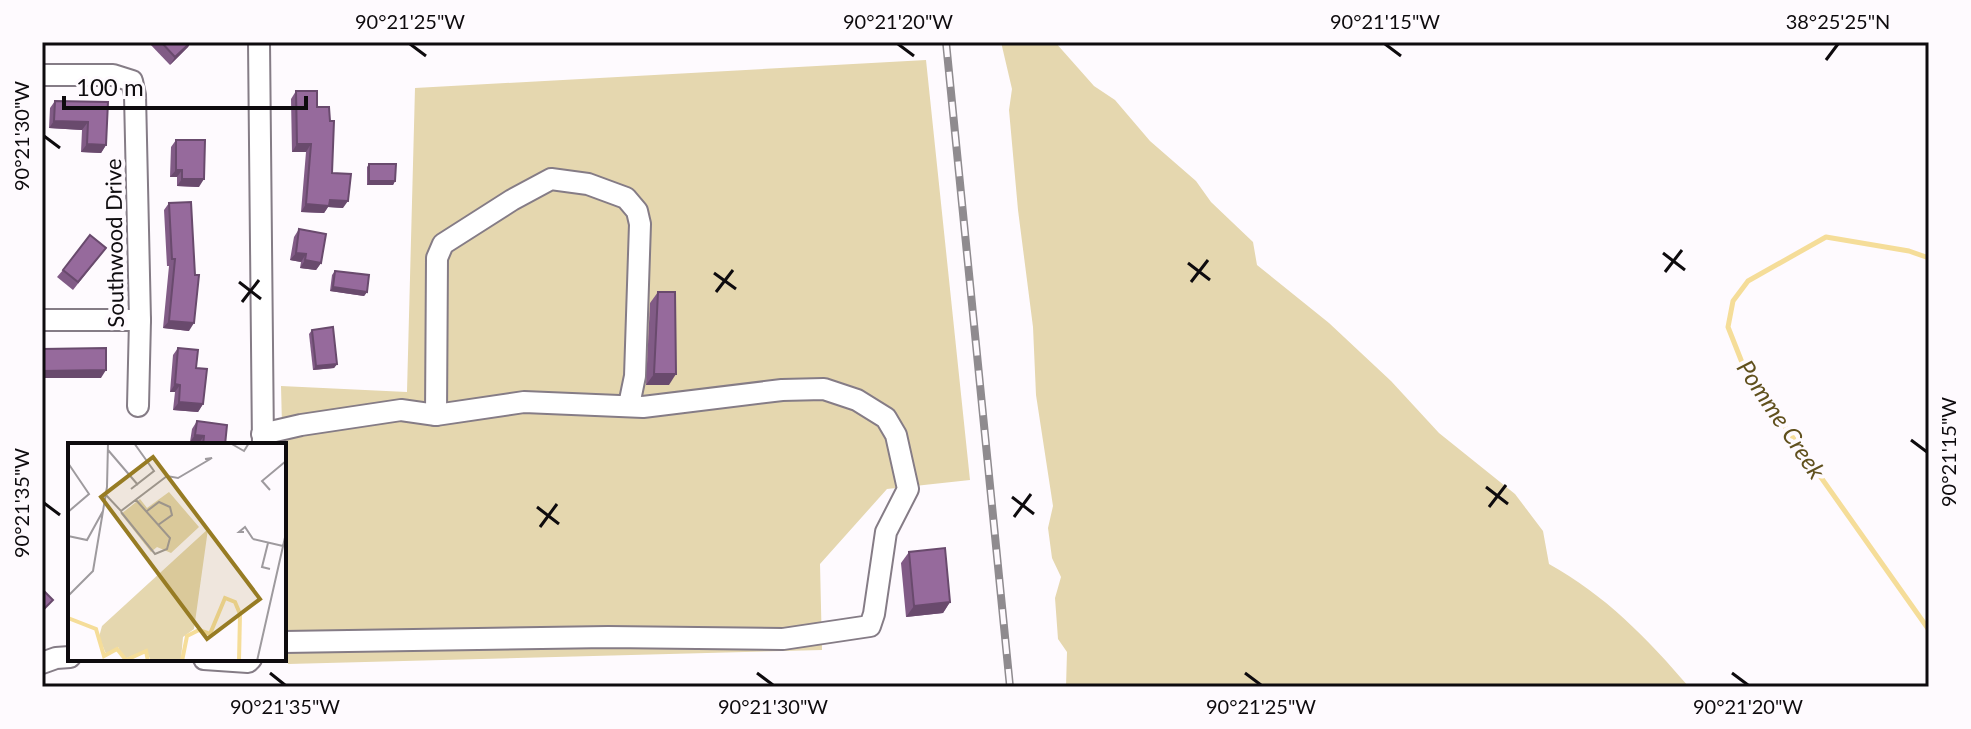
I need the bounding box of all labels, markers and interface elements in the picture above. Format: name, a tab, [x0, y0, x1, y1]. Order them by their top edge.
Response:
text: 90°21'25"W	[355, 9, 465, 33]
text: 90°21'20"W	[843, 9, 953, 33]
text: 90°21'15"W	[1330, 9, 1440, 33]
text: 38°25'25"N	[1786, 9, 1890, 33]
scale bar	[64, 60, 306, 110]
text: 100 m	[76, 72, 144, 101]
text: 90°21'30"W	[9, 81, 33, 191]
street label: Southwood Drive	[99, 158, 129, 328]
water label: Pomme Creek	[1732, 354, 1833, 484]
text: 90°21'15"W	[1936, 397, 1960, 507]
inset map	[68, 443, 286, 661]
text: 90°21'35"W	[9, 448, 33, 558]
text: 90°21'35"W	[230, 694, 340, 718]
text: 90°21'30"W	[718, 694, 828, 718]
text: 90°21'25"W	[1206, 694, 1316, 718]
text: 90°21'20"W	[1693, 694, 1803, 718]

